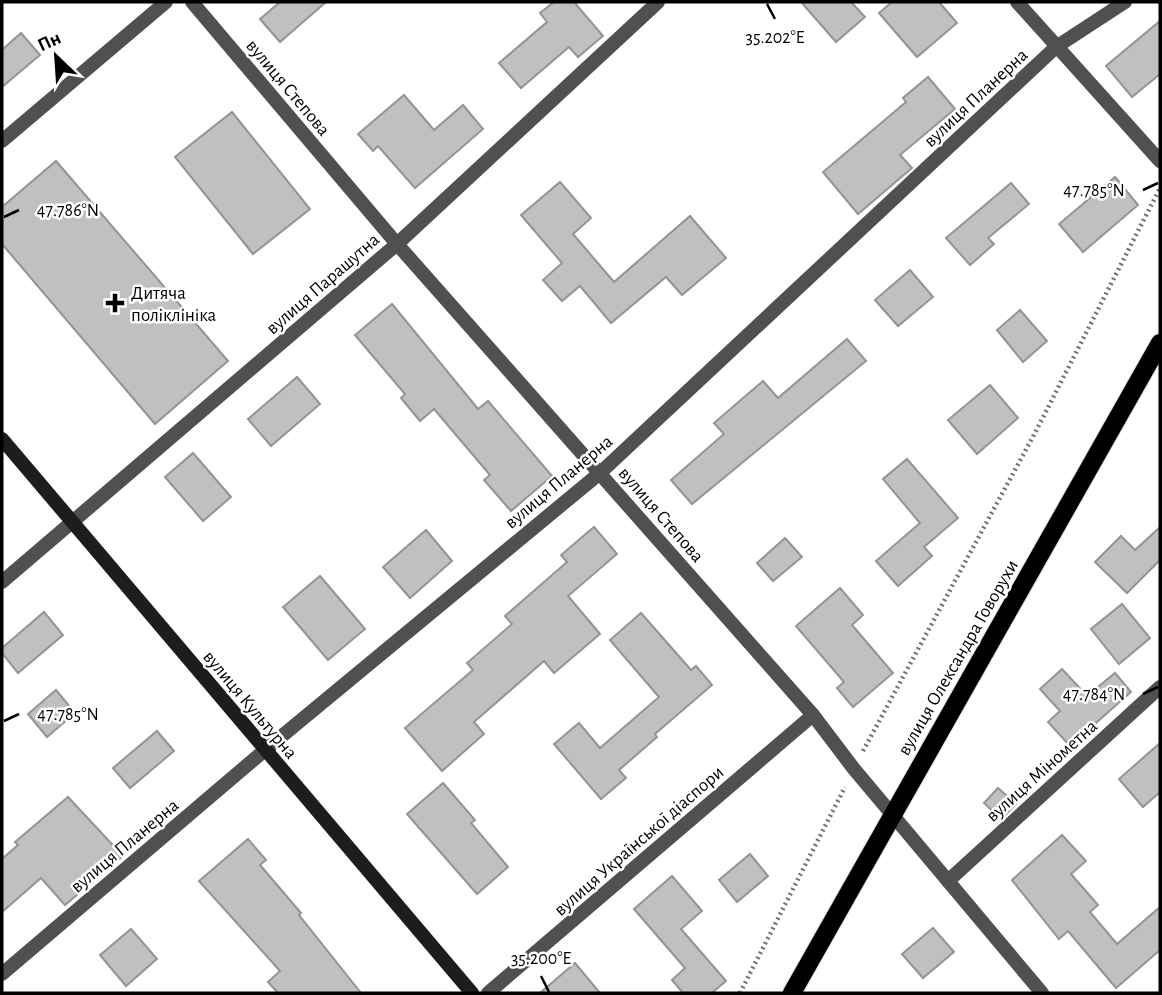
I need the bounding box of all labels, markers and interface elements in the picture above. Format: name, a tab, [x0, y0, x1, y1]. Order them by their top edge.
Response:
north arrow	[21, 21, 91, 91]
text: Пн	[35, 28, 64, 55]
text: 35.202°E	[746, 29, 805, 47]
street label: вулиця Степова	[242, 36, 334, 140]
street label: вулиця Планерна	[920, 45, 1032, 151]
text: 47.785°N	[1063, 182, 1125, 200]
text: 47.786°N	[37, 202, 99, 220]
street label: вулиця Парашутна	[263, 230, 383, 338]
place label: Дитяча поліклініка	[131, 284, 217, 325]
marker: Дитяча поліклініка	[105, 293, 125, 313]
street label: вулиця Планерна	[501, 432, 617, 533]
street label: вулиця Степова	[615, 464, 707, 566]
street label: вулиця Олександра Говорухи	[895, 557, 1022, 759]
street label: вулиця Культурна	[199, 647, 301, 763]
text: 47.784°N	[1063, 686, 1125, 704]
text: 47.785°N	[37, 706, 99, 724]
street label: вулиця Мінометна	[983, 716, 1101, 826]
street label: вулиця Української діаспори	[551, 763, 727, 920]
street label: вулиця Планерна	[67, 796, 183, 897]
text: 35.200°E	[511, 950, 571, 968]

